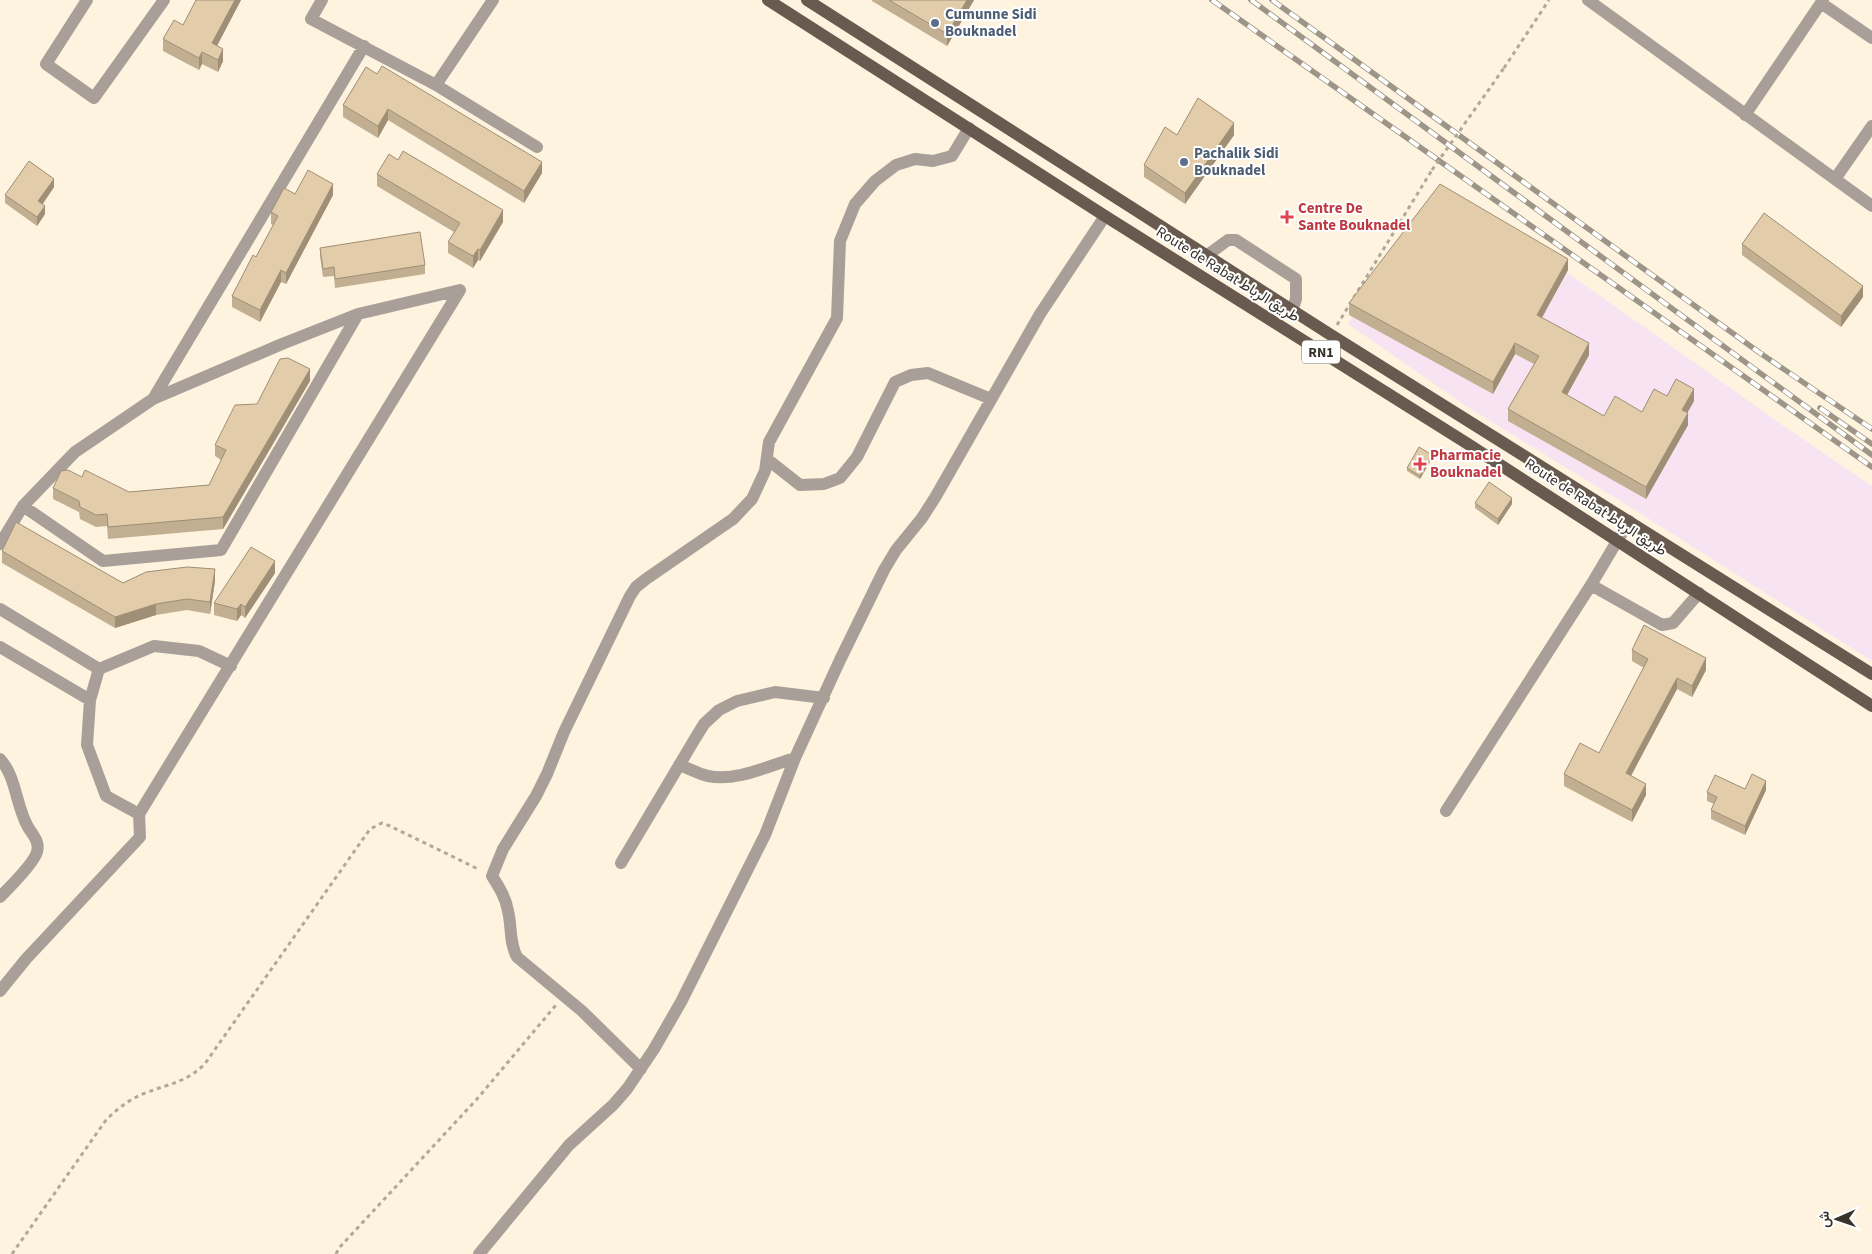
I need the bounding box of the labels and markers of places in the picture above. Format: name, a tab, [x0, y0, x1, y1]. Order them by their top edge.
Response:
place label: Cumunne Sidi Bouknadel	[945, 4, 1037, 42]
marker: Cumunne Sidi Bouknadel	[929, 17, 941, 29]
place label: Pachalik Sidi Bouknadel	[1194, 143, 1279, 181]
marker: Pachalik Sidi Bouknadel	[1178, 156, 1190, 168]
place label: Centre De Sante Bouknadel	[1298, 198, 1411, 236]
marker: Centre De Sante Bouknadel	[1280, 210, 1294, 224]
place label: Pharmacie Bouknadel	[1430, 445, 1502, 483]
marker: Pharmacie Bouknadel	[1414, 458, 1426, 470]

